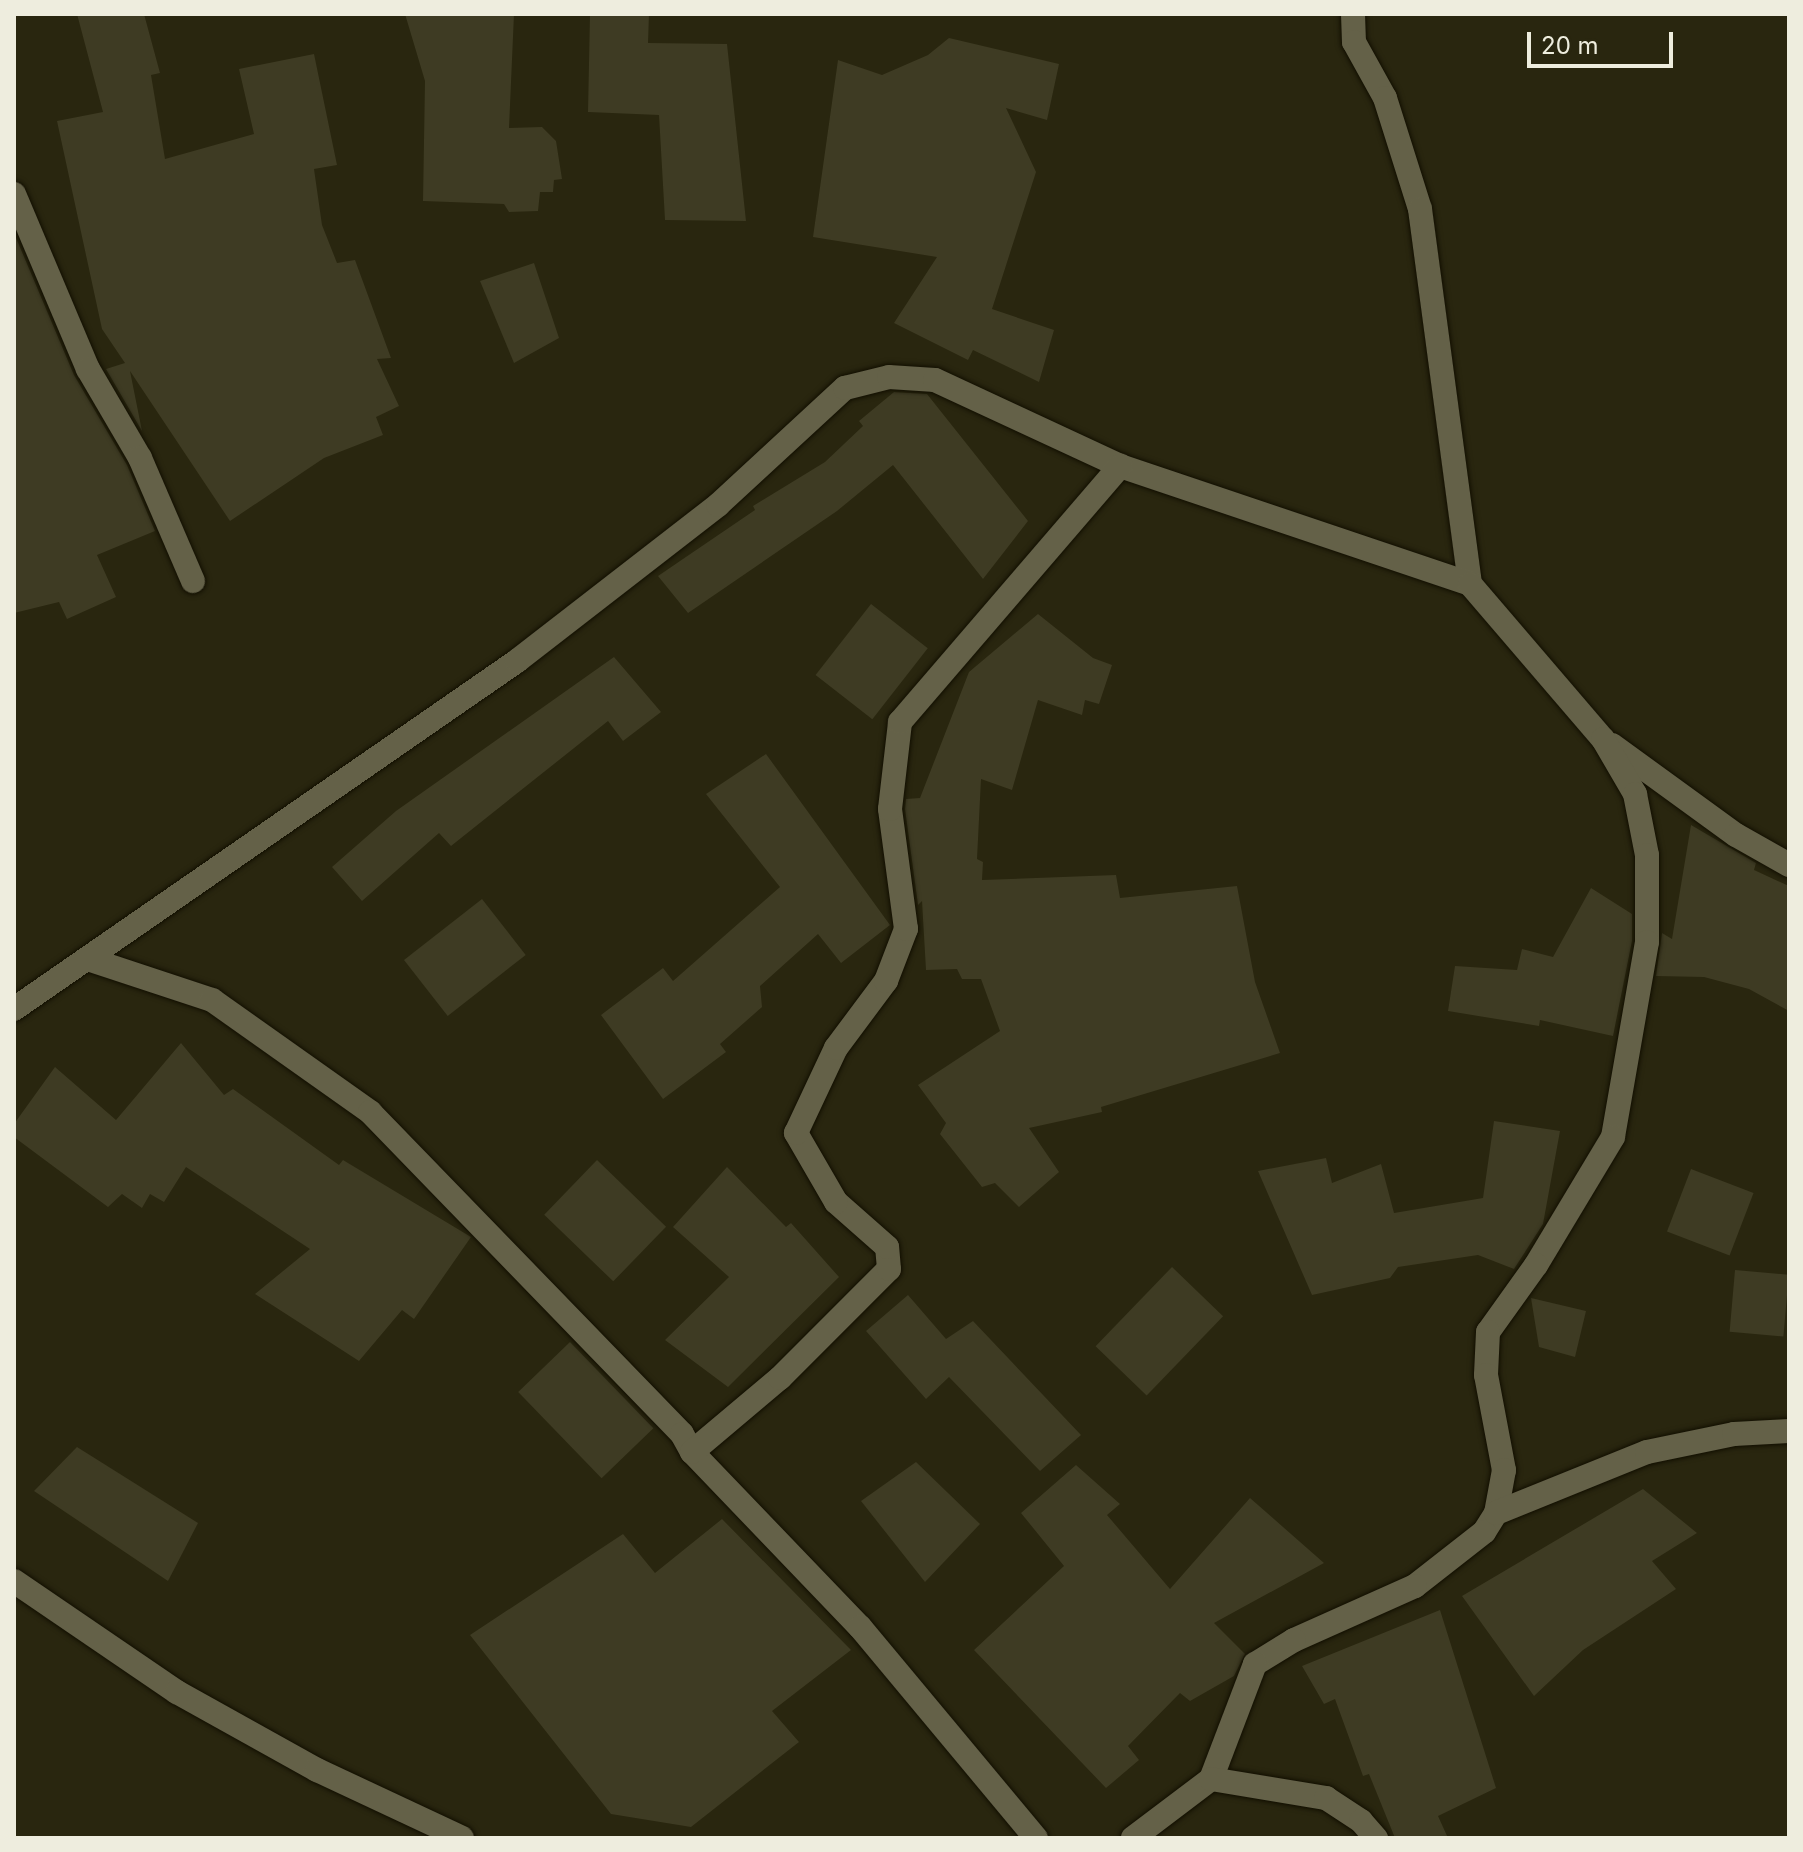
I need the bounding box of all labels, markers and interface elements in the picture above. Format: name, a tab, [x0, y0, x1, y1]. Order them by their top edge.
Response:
scale bar	[1531, 16, 1677, 66]
text: 20 m	[1541, 31, 1599, 60]

